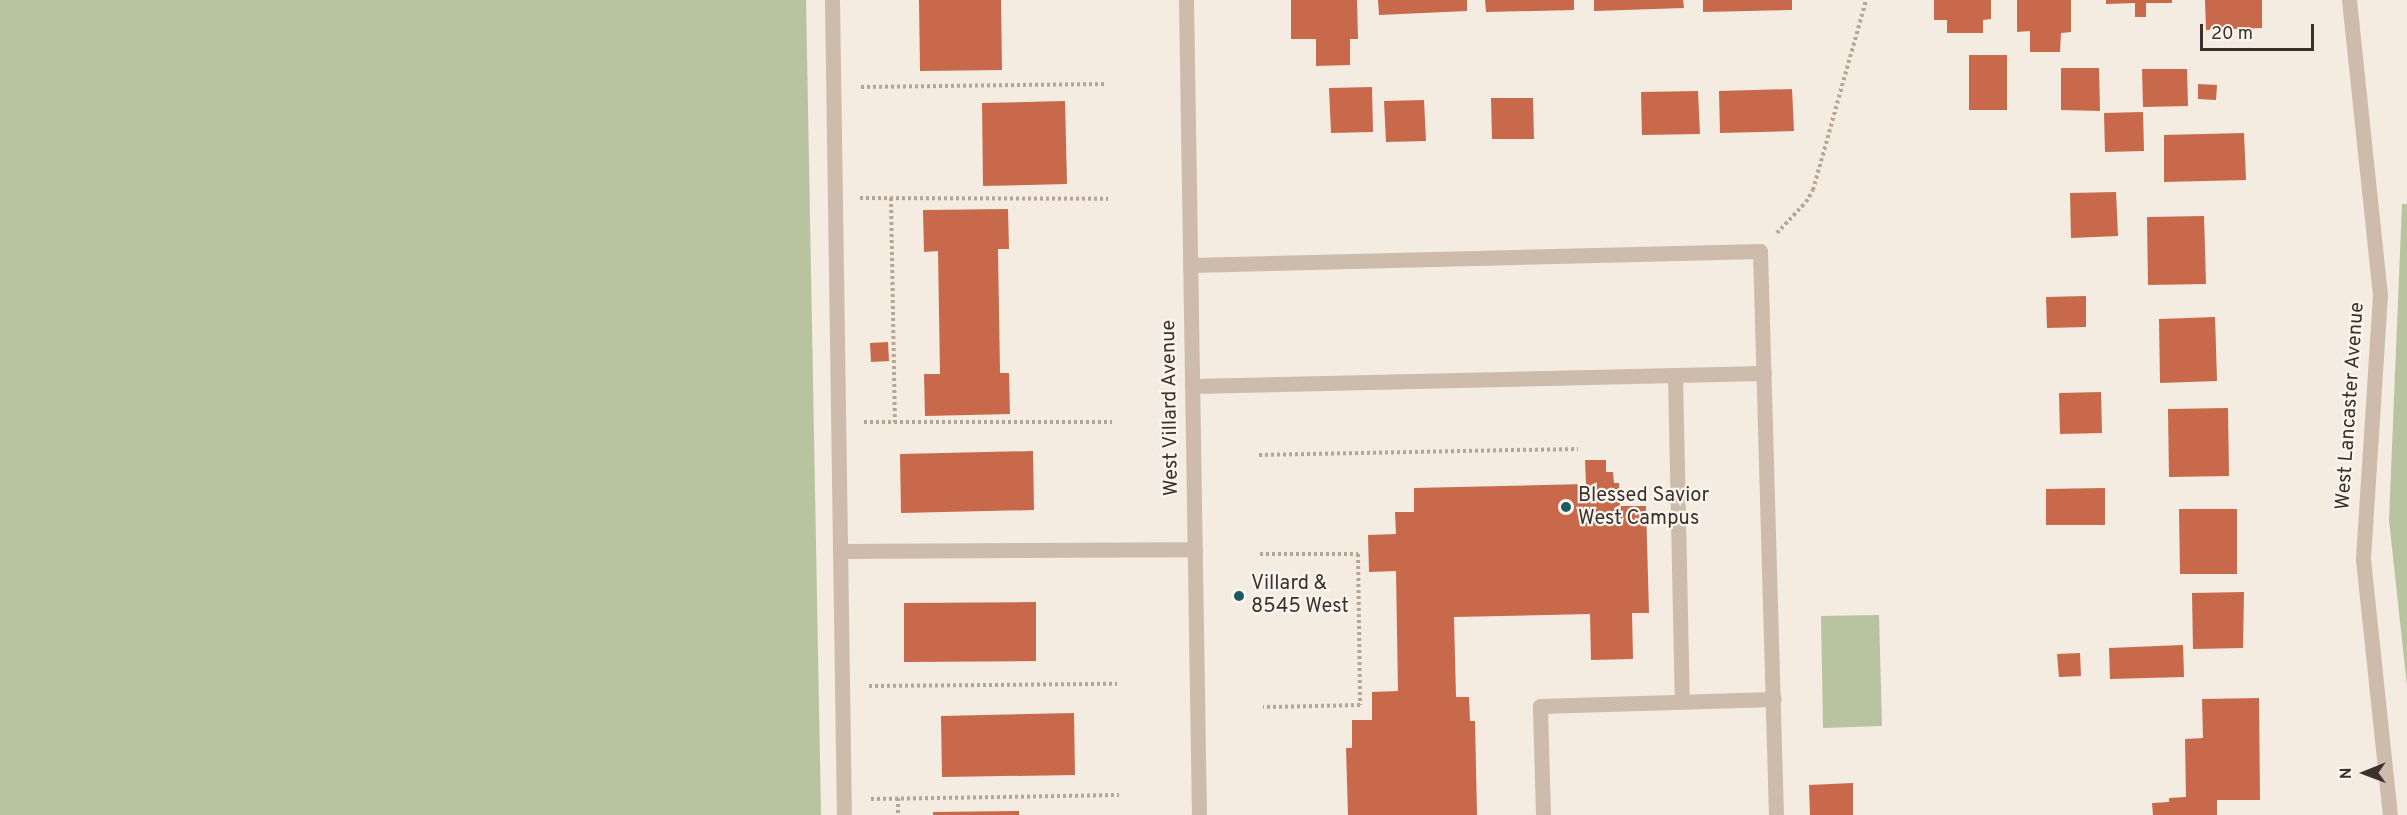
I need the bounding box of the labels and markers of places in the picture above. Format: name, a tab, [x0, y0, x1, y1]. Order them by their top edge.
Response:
place label: Blessed Savior West Campus	[1578, 484, 1709, 531]
marker: Blessed Savior West Campus	[1559, 500, 1573, 514]
place label: Villard & 8545 West	[1251, 572, 1349, 619]
marker: Villard & 8545 West	[1232, 589, 1246, 603]

